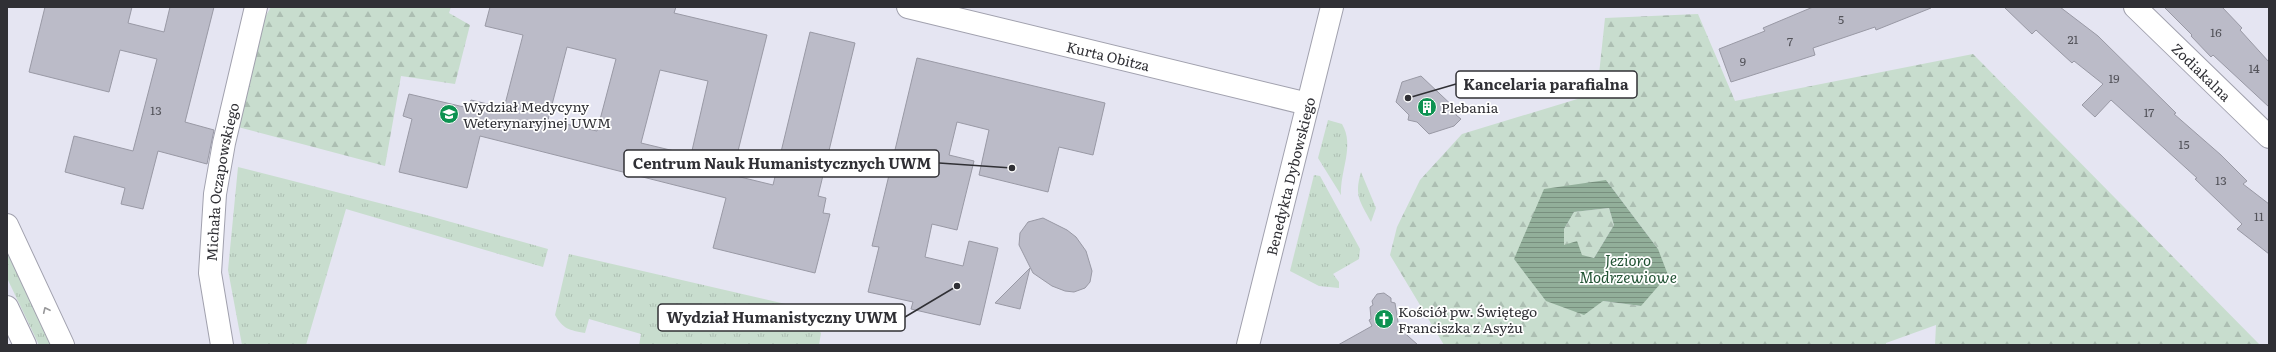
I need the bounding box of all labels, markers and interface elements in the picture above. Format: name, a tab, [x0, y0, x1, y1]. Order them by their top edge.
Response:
house number: 5	[1838, 10, 1844, 28]
house number: 16	[2210, 23, 2222, 41]
house number: 21	[2068, 30, 2079, 48]
house number: 7	[1787, 32, 1793, 50]
street label: Kurta Obitza	[1065, 36, 1152, 75]
street label: Zodiakalna	[2168, 38, 2236, 106]
house number: 9	[1740, 52, 1746, 70]
house number: 14	[2248, 59, 2260, 77]
house number: 19	[2108, 69, 2120, 87]
callout: Kancelaria parafialna	[1456, 71, 1637, 98]
text: Kancelaria parafialna	[1463, 72, 1629, 95]
street label: Benedykta Dybowskiego	[1261, 95, 1319, 257]
place label: Wydział Medycyny Weterynaryjnej UWM	[463, 96, 611, 132]
building icon: Plebania	[1416, 96, 1438, 118]
place label: Plebania	[1441, 97, 1499, 117]
street label: Michała Oczapowskiego	[201, 100, 243, 262]
house number: 13	[150, 101, 162, 119]
school or university icon: Wydział Medycyny Weterynaryjnej UWM	[438, 103, 460, 125]
house number: 17	[2144, 103, 2154, 121]
house number: 15	[2179, 135, 2189, 153]
callout: Centrum Nauk Humanistycznych UWM	[624, 150, 939, 177]
text: Centrum Nauk Humanistycznych UWM	[633, 151, 932, 174]
house number: 13	[2215, 171, 2227, 189]
house number: 11	[2254, 207, 2264, 225]
water label: Jezioro Modrzewiowe	[1579, 248, 1677, 288]
place label: Kościół pw. Świętego Franciszka z Asyżu	[1398, 301, 1537, 337]
callout: Wydział Humanistyczny UWM	[658, 304, 905, 331]
text: Wydział Humanistyczny UWM	[666, 305, 898, 328]
one-way arrow	[43, 307, 51, 314]
church icon: Kościół pw. Świętego Franciszka z Asyżu	[1373, 308, 1395, 330]

